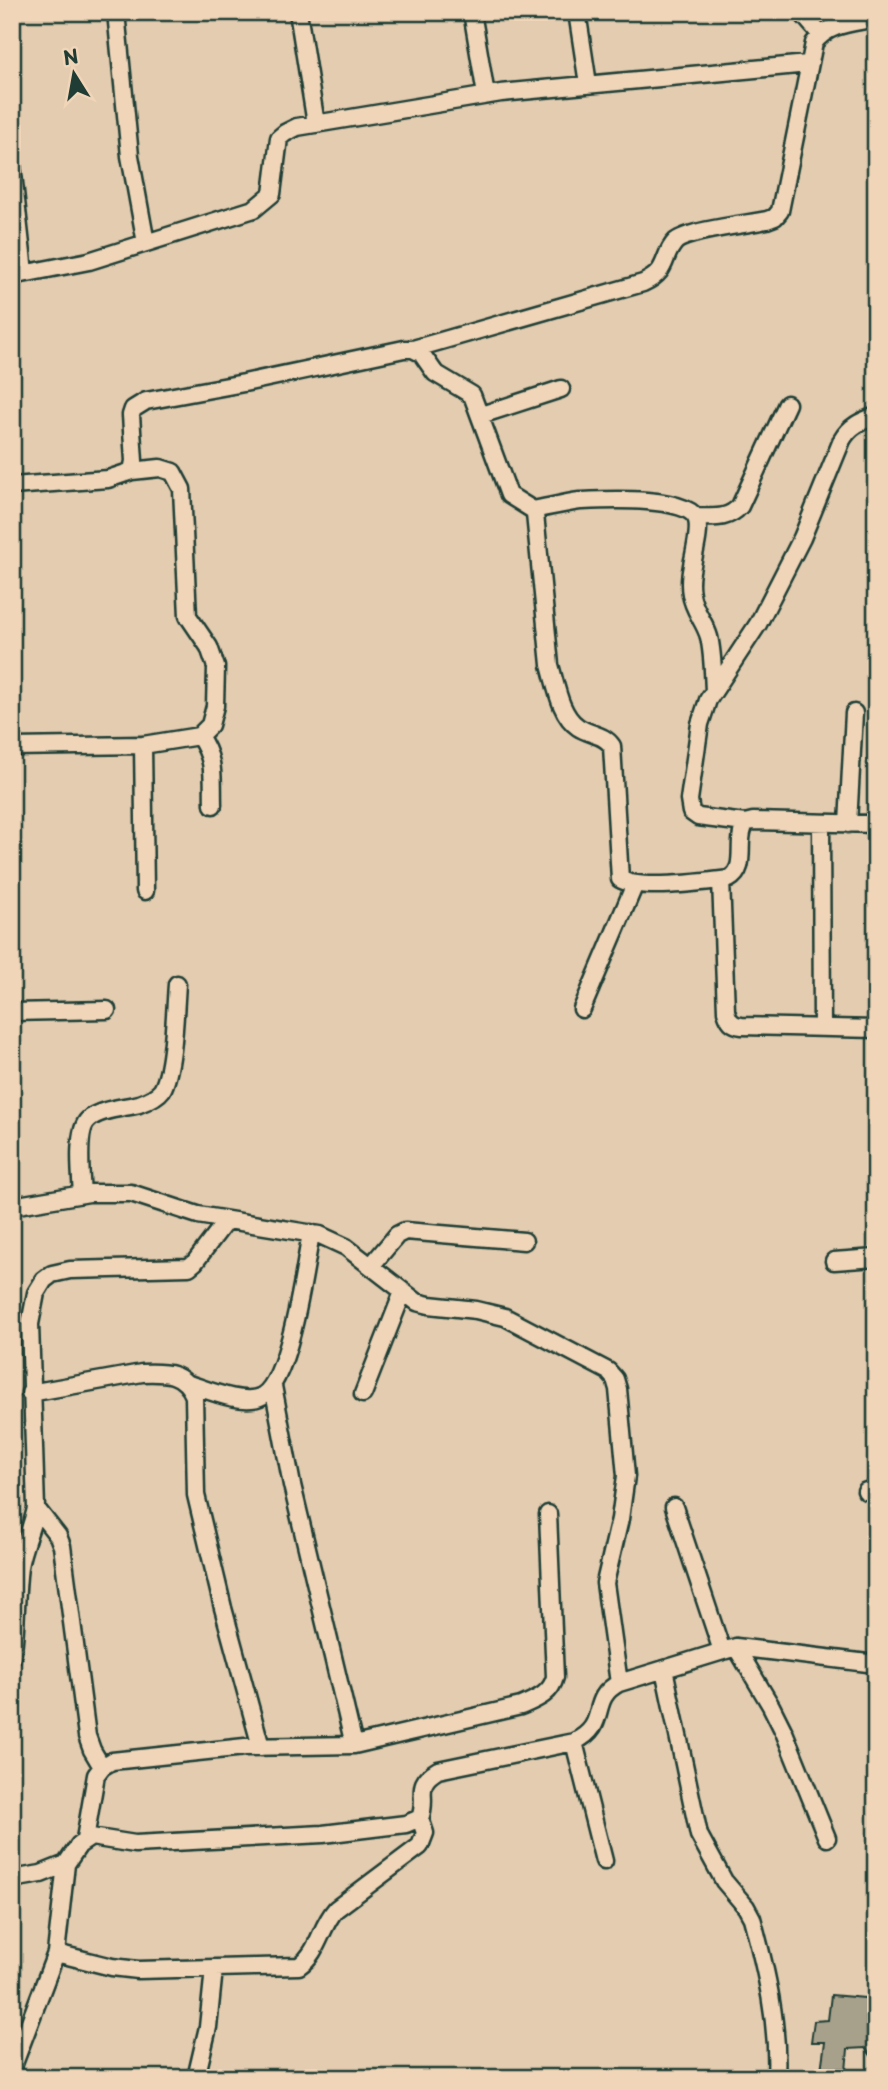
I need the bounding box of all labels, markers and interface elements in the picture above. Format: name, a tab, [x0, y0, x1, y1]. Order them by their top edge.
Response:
north arrow	[38, 38, 108, 108]
text: N	[61, 41, 81, 72]

